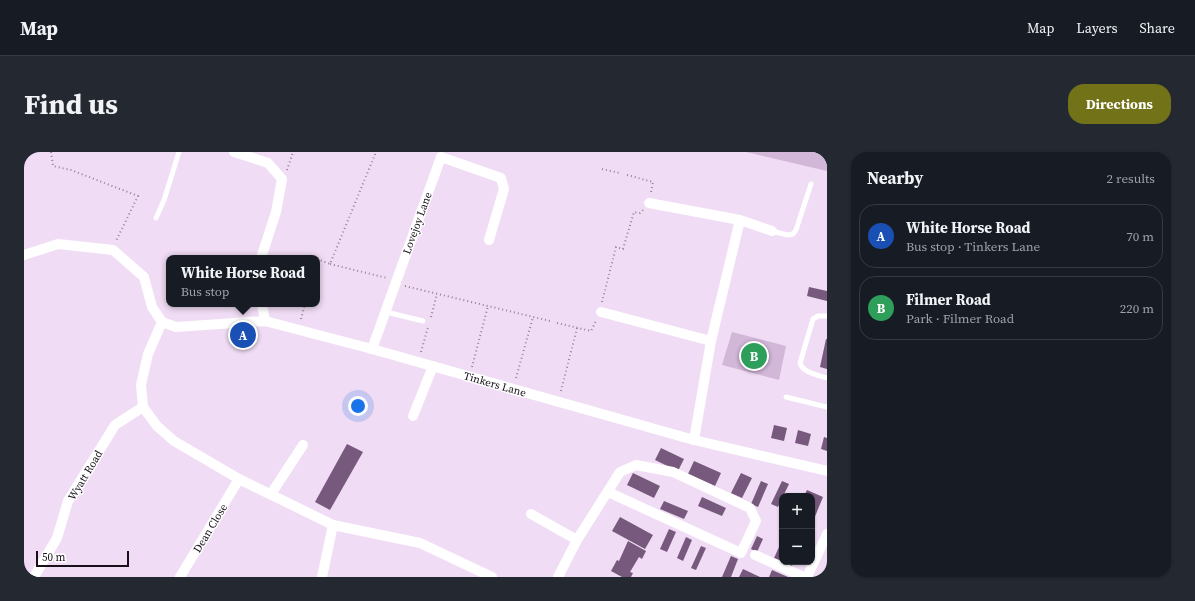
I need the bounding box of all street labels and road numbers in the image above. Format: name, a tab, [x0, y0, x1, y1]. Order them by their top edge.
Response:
street label: Lovejoy Lane	[399, 190, 436, 256]
street label: Tinkers Lane	[462, 368, 528, 401]
street label: Wyatt Road	[65, 447, 107, 503]
street label: Dean Close	[190, 501, 231, 556]

